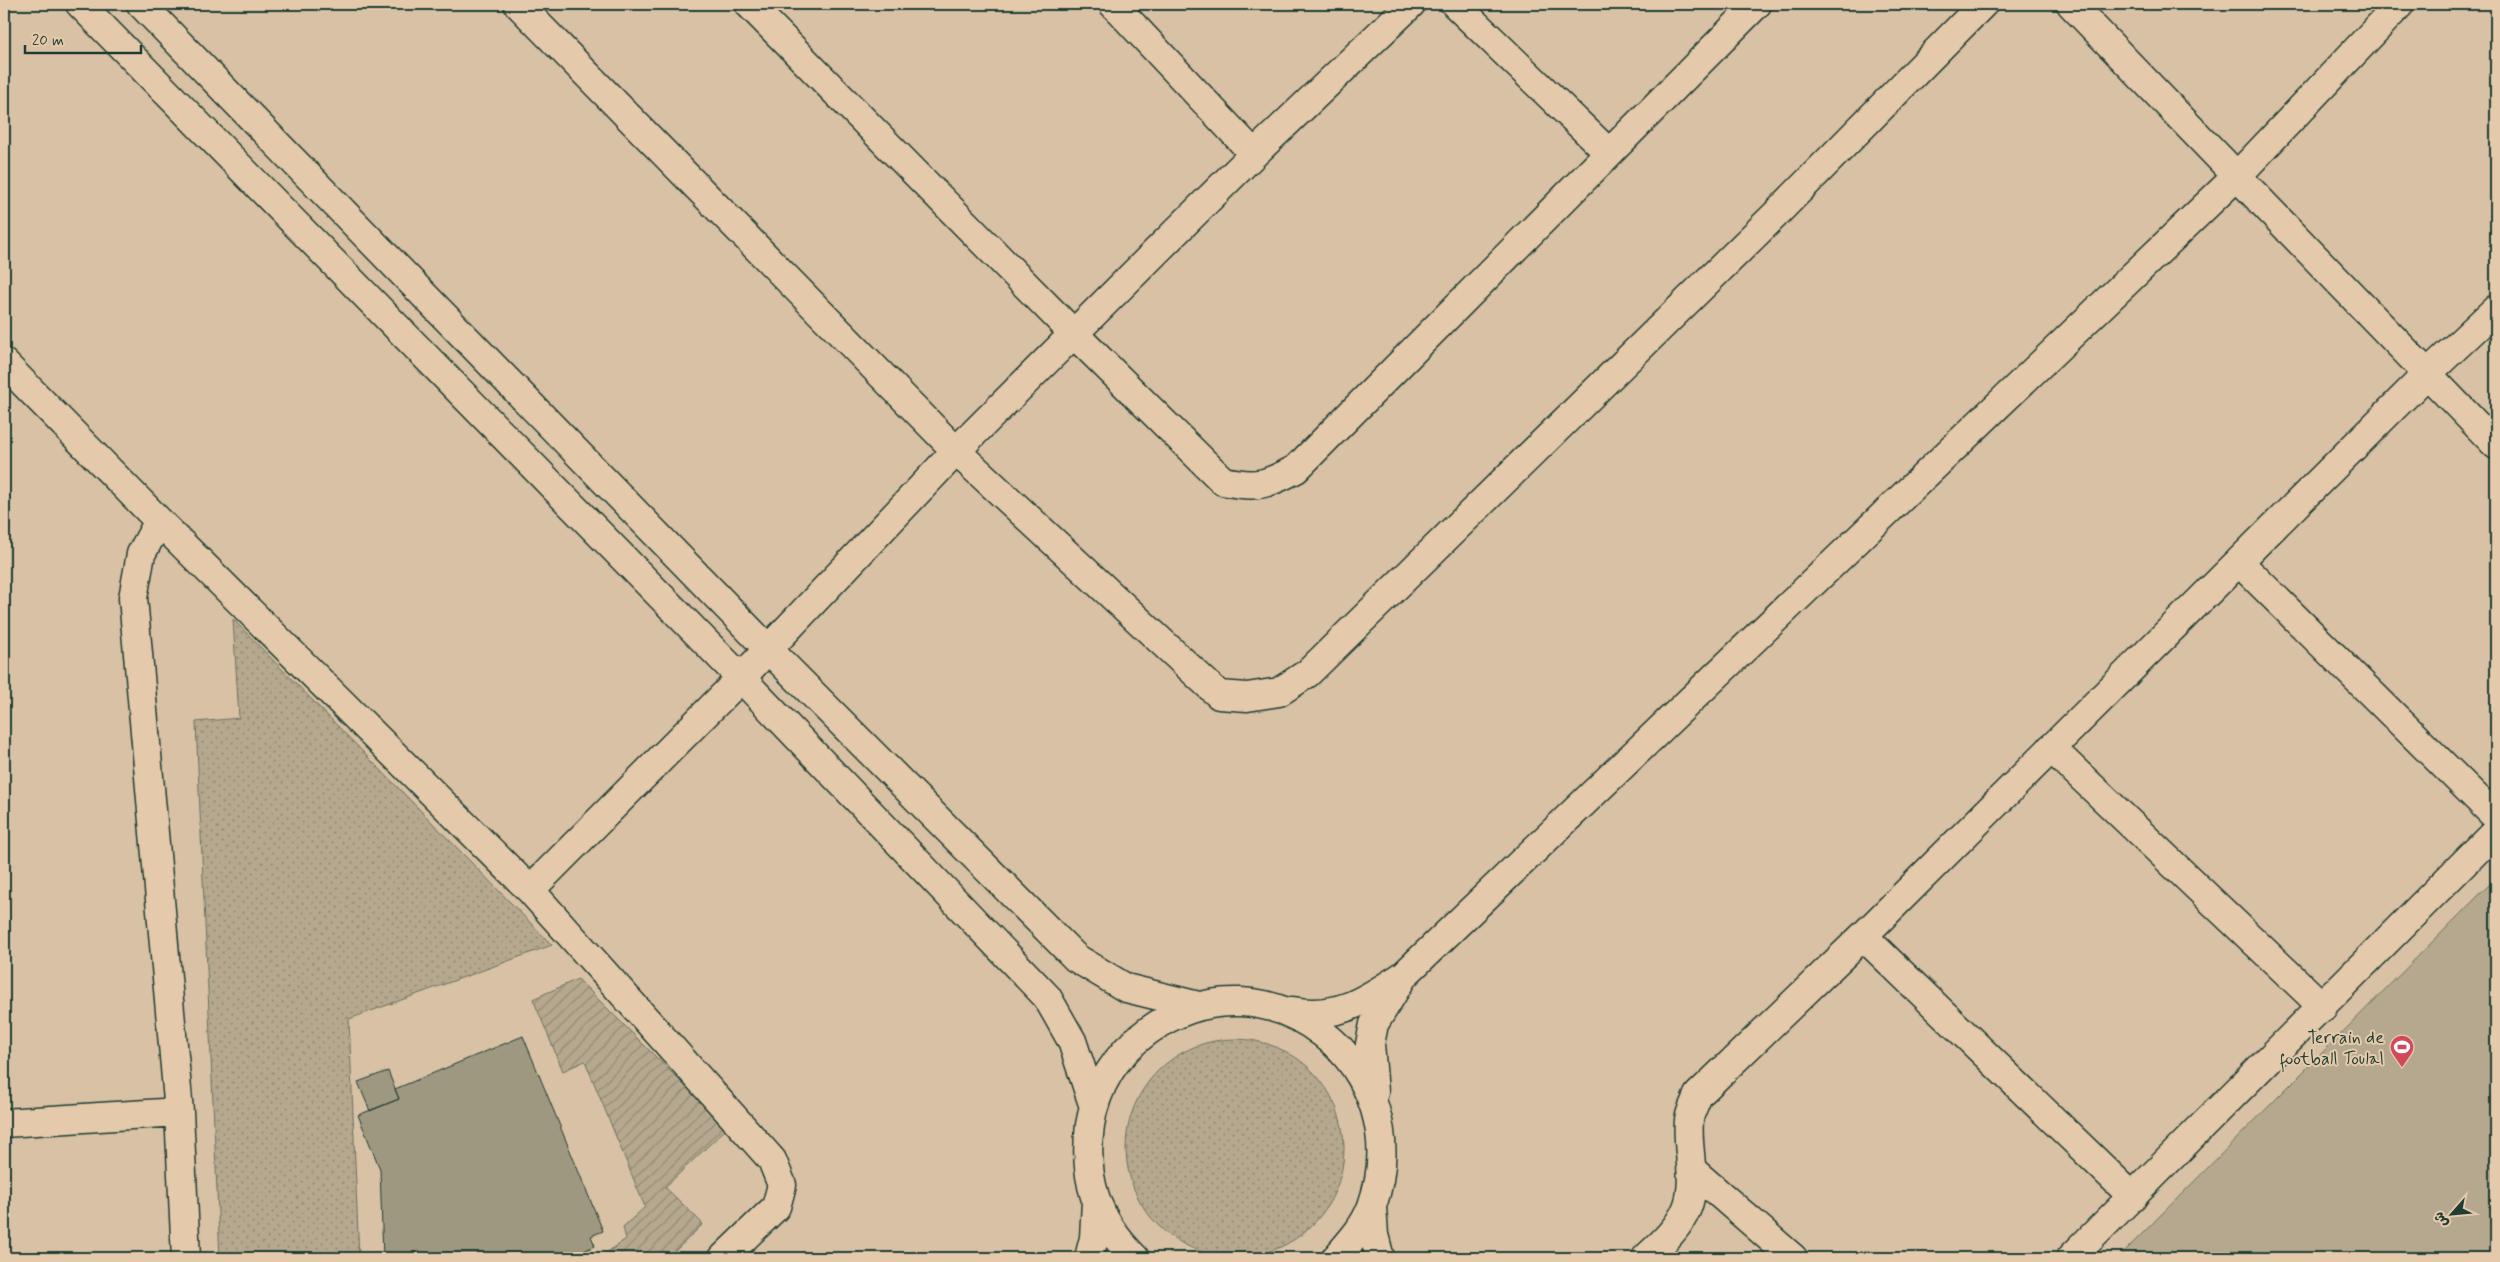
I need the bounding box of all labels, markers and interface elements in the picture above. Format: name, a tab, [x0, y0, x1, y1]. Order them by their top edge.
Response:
scale bar	[25, 22, 141, 54]
text: 20 m	[32, 31, 64, 51]
place label: Terrain de football Toulal	[2280, 1026, 2384, 1073]
sports icon: Terrain de football Toulal	[2389, 1034, 2415, 1068]
north arrow	[2428, 1190, 2478, 1240]
text: ش	[2430, 1208, 2453, 1230]

